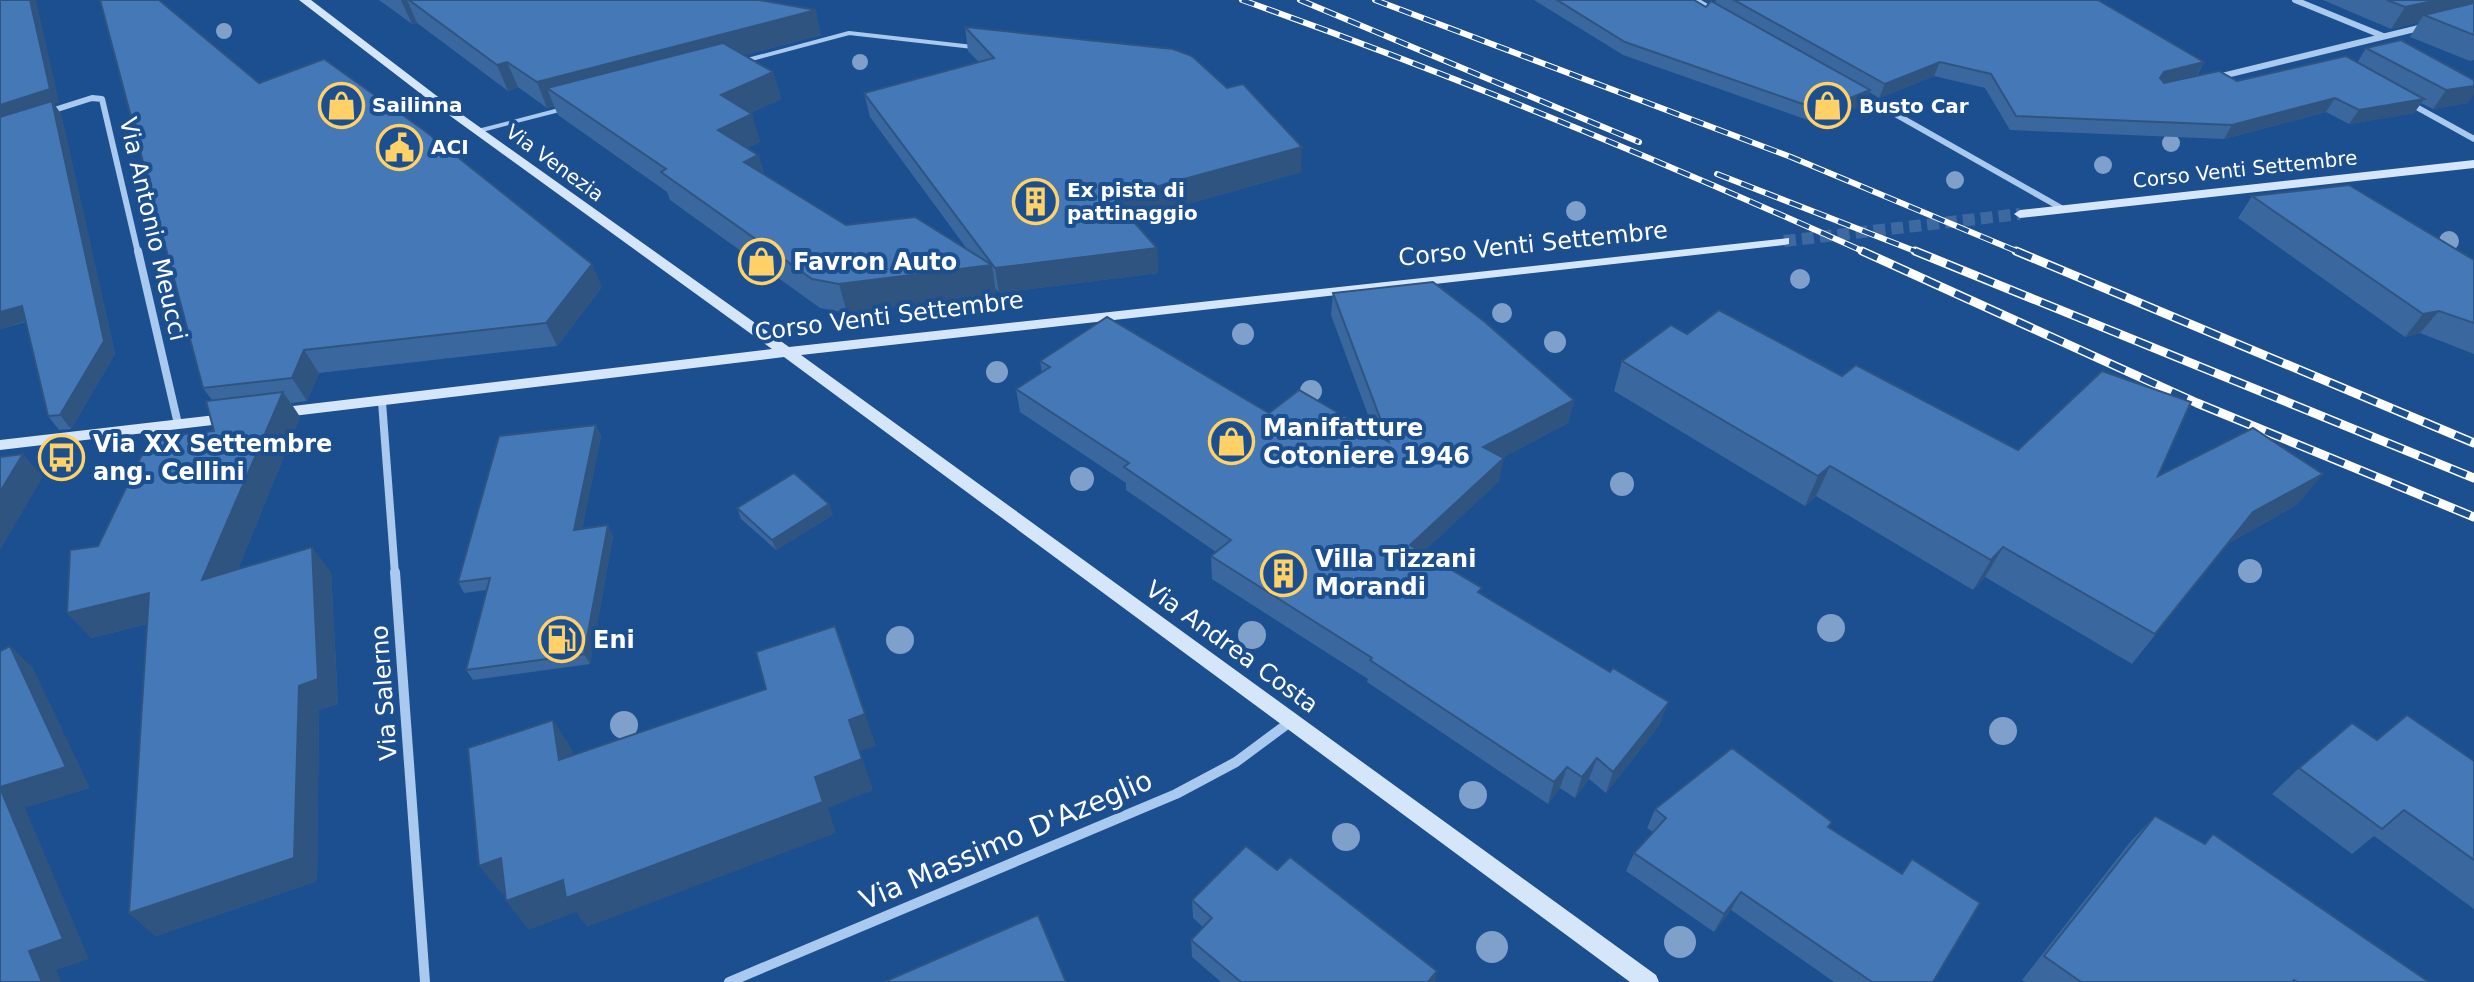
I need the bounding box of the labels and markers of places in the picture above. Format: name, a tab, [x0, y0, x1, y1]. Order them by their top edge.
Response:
shop icon: Sailinna	[317, 81, 365, 129]
shop icon: Busto Car	[1804, 82, 1852, 130]
place label: Sailinna	[372, 93, 462, 117]
place label: Busto Car	[1859, 94, 1969, 118]
public building icon: ACI	[376, 123, 424, 171]
place label: ACI	[431, 135, 469, 159]
building icon: Ex pista di pattinaggio	[1012, 178, 1060, 226]
place label: Ex pista di pattinaggio	[1067, 178, 1198, 225]
shop icon: Favron Auto	[738, 238, 786, 286]
place label: Favron Auto	[793, 248, 957, 276]
place label: Manifatture Cotoniere 1946	[1263, 414, 1470, 470]
shop icon: Manifatture Cotoniere 1946	[1208, 418, 1256, 466]
place label: Via XX Settembre ang. Cellini	[93, 430, 332, 486]
bus stop icon: Via XX Settembre ang. Cellini	[38, 434, 86, 482]
place label: Villa Tizzani Morandi	[1315, 545, 1476, 601]
building icon: Villa Tizzani Morandi	[1260, 549, 1308, 597]
fuel station icon: Eni	[538, 616, 586, 664]
place label: Eni	[593, 626, 635, 654]

